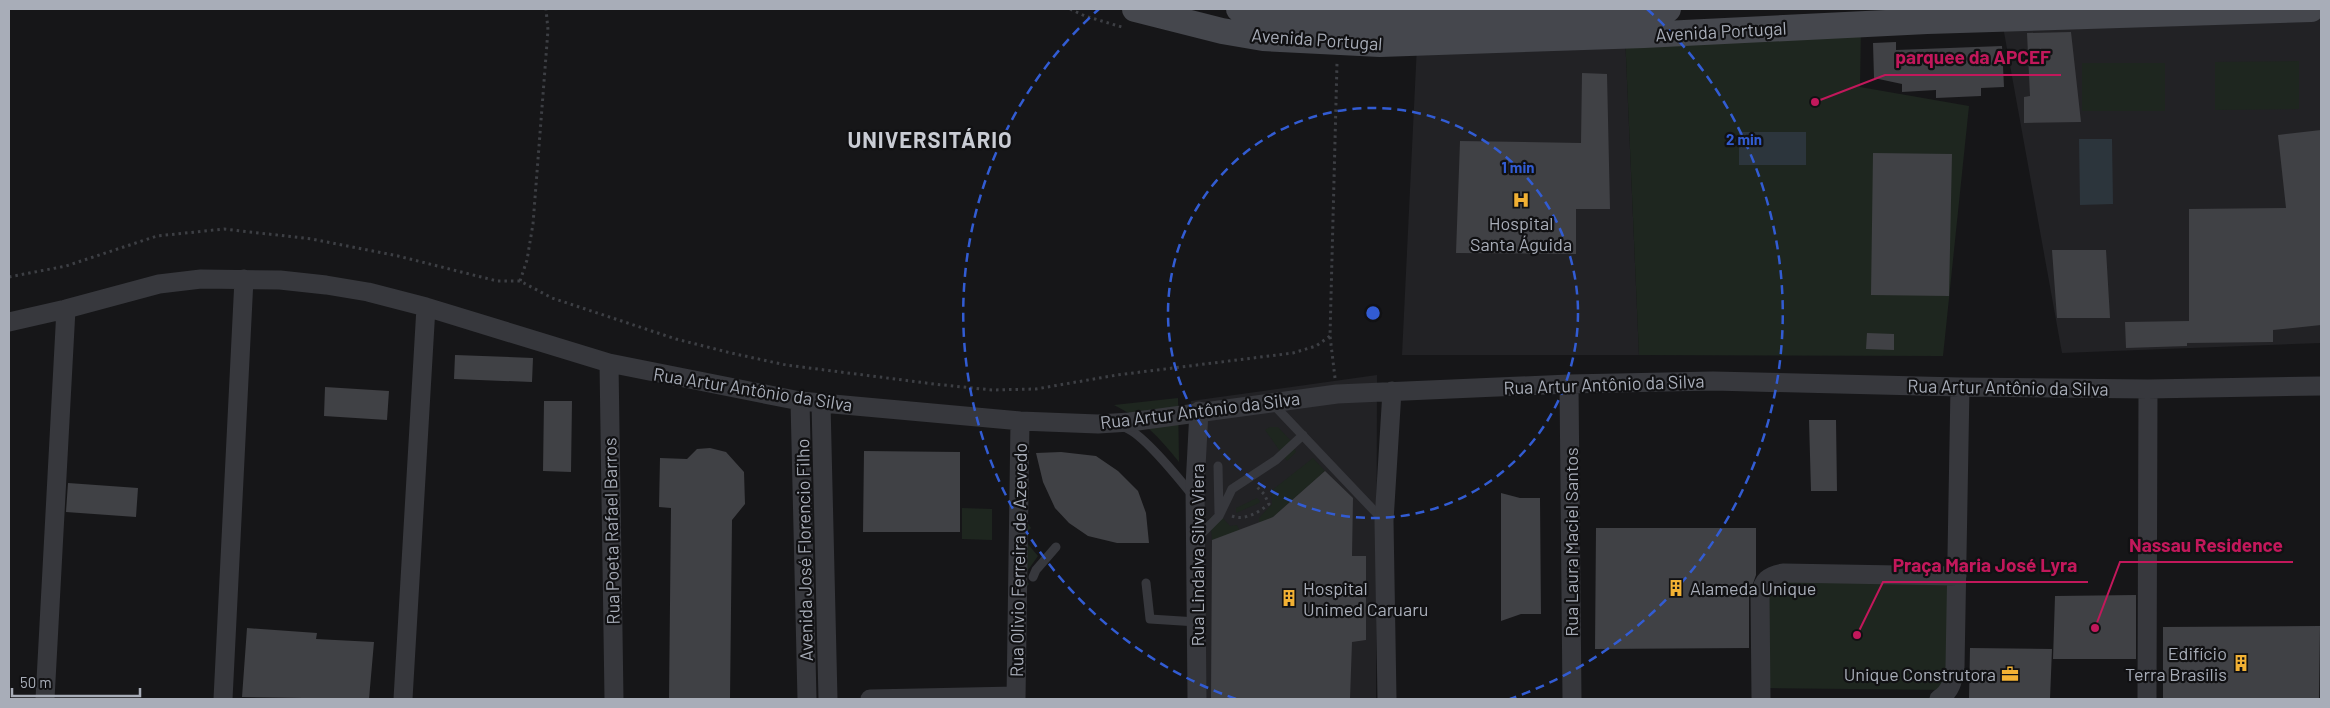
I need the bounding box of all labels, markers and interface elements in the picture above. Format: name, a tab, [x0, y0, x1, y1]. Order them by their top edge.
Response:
street label: Avenida Portugal	[1655, 17, 1787, 45]
street label: Avenida Portugal	[1251, 23, 1383, 55]
callout: parquee da APCEF	[1885, 41, 2061, 75]
text: parquee da APCEF	[1895, 45, 2051, 68]
district label: UNIVERSITÁRIO	[847, 126, 1013, 152]
text: 2 min	[1726, 130, 1762, 148]
text: 1 min	[1502, 158, 1534, 176]
hospital icon: Hospital Santa Águida	[1511, 190, 1531, 210]
place label: Hospital Santa Águida	[1470, 212, 1572, 255]
centre of rings	[1364, 304, 1382, 322]
street label: Rua Artur Antônio da Silva	[652, 362, 854, 416]
street label: Rua Artur Antônio da Silva	[1503, 369, 1705, 399]
street label: Rua Artur Antônio da Silva	[1907, 374, 2109, 400]
street label: Rua Artur Antônio da Silva	[1099, 387, 1301, 433]
street label: Rua Poeta Rafael Barros	[598, 437, 624, 625]
street label: Avenida José Florencio Filho	[791, 438, 817, 662]
street label: Rua Olivio Ferreira de Azevedo	[1005, 443, 1031, 677]
street label: Rua Laura Maciel Santos	[1560, 447, 1582, 637]
street label: Rua Lindalva Silva Viera	[1186, 463, 1208, 647]
callout: Nassau Residence	[2120, 528, 2293, 562]
text: Nassau Residence	[2129, 533, 2283, 556]
callout: Praça Maria José Lyra	[1883, 548, 2088, 582]
text: Praça Maria José Lyra	[1893, 553, 2077, 576]
place label: Hospital Unimed Caruaru	[1303, 577, 1428, 620]
place label: Alameda Unique	[1690, 577, 1816, 599]
building icon: Alameda Unique	[1666, 578, 1686, 598]
building icon: Hospital Unimed Caruaru	[1279, 588, 1299, 608]
place label: Edifício Terra Brasilis	[2125, 642, 2227, 685]
building icon: Edifício Terra Brasilis	[2231, 653, 2251, 673]
place label: Unique Construtora	[1844, 663, 1996, 685]
office icon: Unique Construtora	[2000, 664, 2020, 684]
scale bar	[12, 666, 140, 698]
text: 50 m	[20, 673, 52, 691]

